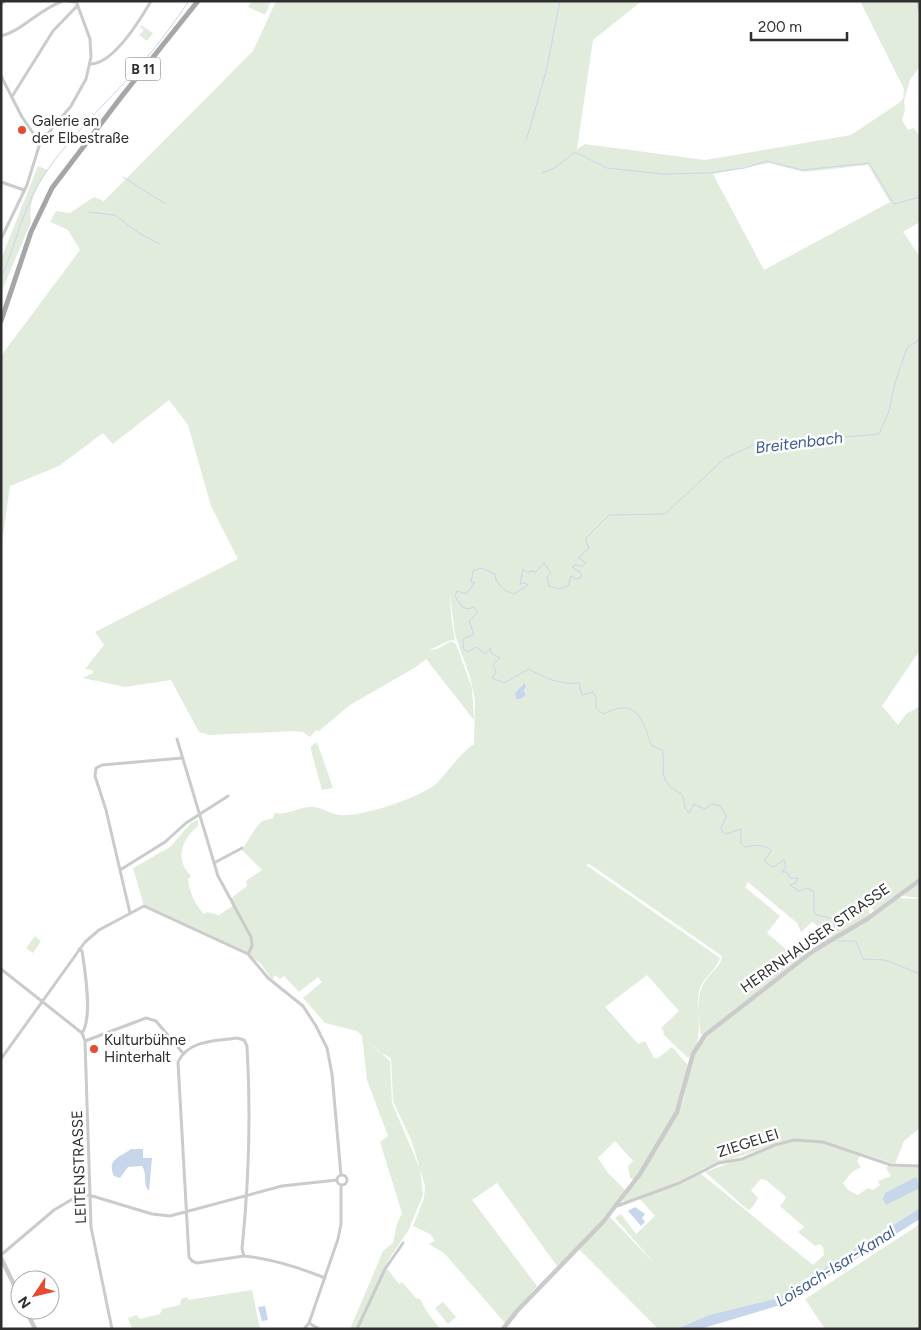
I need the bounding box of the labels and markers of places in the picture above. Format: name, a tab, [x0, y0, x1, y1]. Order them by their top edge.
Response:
place label: Galerie an der Elbestraße	[32, 112, 129, 147]
marker: Galerie an der Elbestraße	[16, 124, 28, 136]
place label: Kulturbühne Hinterhalt	[104, 1031, 186, 1066]
marker: Kulturbühne Hinterhalt	[88, 1043, 100, 1055]

